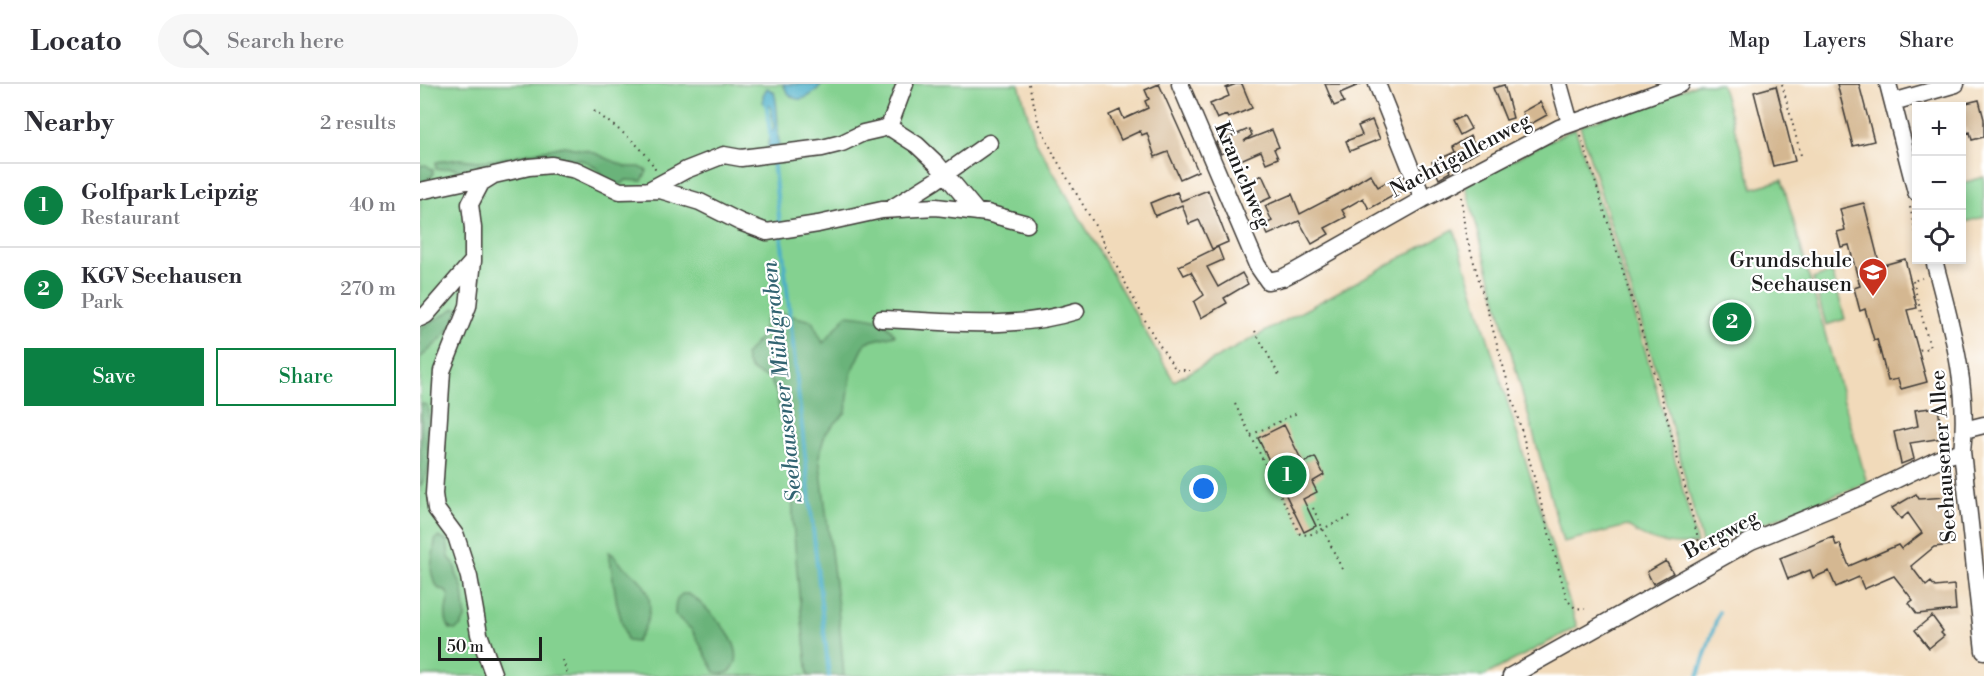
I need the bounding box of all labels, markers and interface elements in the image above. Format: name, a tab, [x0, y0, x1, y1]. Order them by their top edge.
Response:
search box	[158, 14, 578, 68]
text: Locato	[30, 24, 122, 59]
icon: search	[179, 25, 212, 58]
text: Search here	[227, 28, 344, 55]
text: Map	[1729, 28, 1770, 54]
text: Layers	[1803, 28, 1866, 54]
text: Share	[1899, 28, 1954, 54]
map controls	[1912, 102, 1966, 264]
button: +	[1912, 102, 1966, 156]
text: Nearby	[24, 107, 114, 139]
street label: Nachtigallenweg	[1385, 108, 1536, 204]
text: 2 results	[320, 111, 396, 136]
street label: Kranichweg	[1208, 118, 1276, 233]
button: −	[1912, 156, 1966, 210]
text: Golfpark Leipzig	[81, 179, 258, 206]
text: 1	[39, 193, 48, 218]
text: 40 m	[349, 193, 396, 218]
text: Restaurant	[81, 206, 180, 231]
button: locate	[1912, 210, 1966, 264]
place label: Grundschule Seehausen	[1730, 248, 1852, 298]
school or university icon: Grundschule Seehausen	[1857, 256, 1889, 298]
water label: Seehausener Mühlgraben	[756, 259, 809, 504]
text: KGV Seehausen	[81, 263, 242, 290]
text: 2	[37, 277, 50, 302]
text: 270 m	[340, 277, 396, 302]
text: Park	[81, 290, 123, 315]
pin: 2	[1712, 300, 1752, 344]
button: Save	[24, 348, 204, 406]
button: Share	[216, 348, 396, 406]
street label: Seehausener Allee	[1925, 369, 1963, 543]
pin: 1	[1268, 452, 1306, 498]
your location	[1189, 474, 1218, 503]
street label: Bergweg	[1679, 504, 1763, 566]
scale bar	[438, 634, 542, 662]
text: 50 m	[447, 637, 484, 657]

